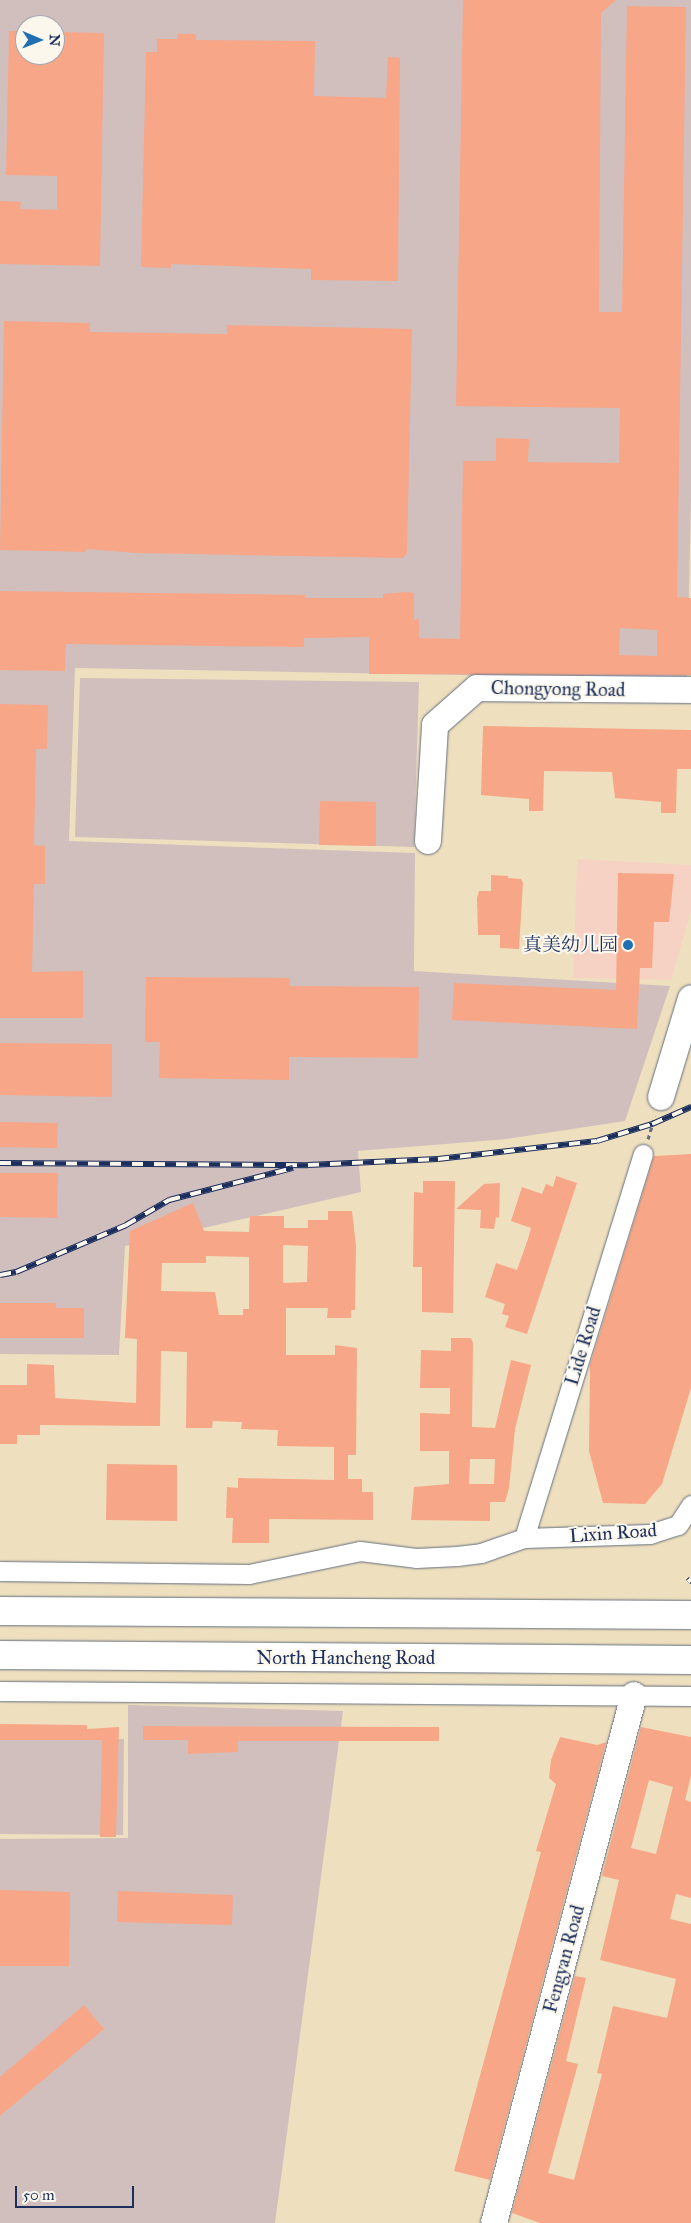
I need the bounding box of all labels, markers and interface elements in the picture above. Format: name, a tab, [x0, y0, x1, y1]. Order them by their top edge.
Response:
north arrow	[15, 15, 65, 65]
text: N	[46, 34, 63, 46]
street label: Chongyong Road	[491, 676, 625, 702]
place label: 真美幼儿园	[523, 934, 618, 956]
marker: 真美幼儿园	[622, 939, 634, 951]
street label: Lide Road	[560, 1304, 606, 1388]
street label: Lixin Road	[568, 1519, 658, 1547]
street label: North Hancheng Road	[257, 1647, 435, 1669]
street label: Fengyan Road	[539, 1903, 589, 2015]
scale bar	[18, 2176, 136, 2208]
text: 50 m	[23, 2186, 55, 2204]

